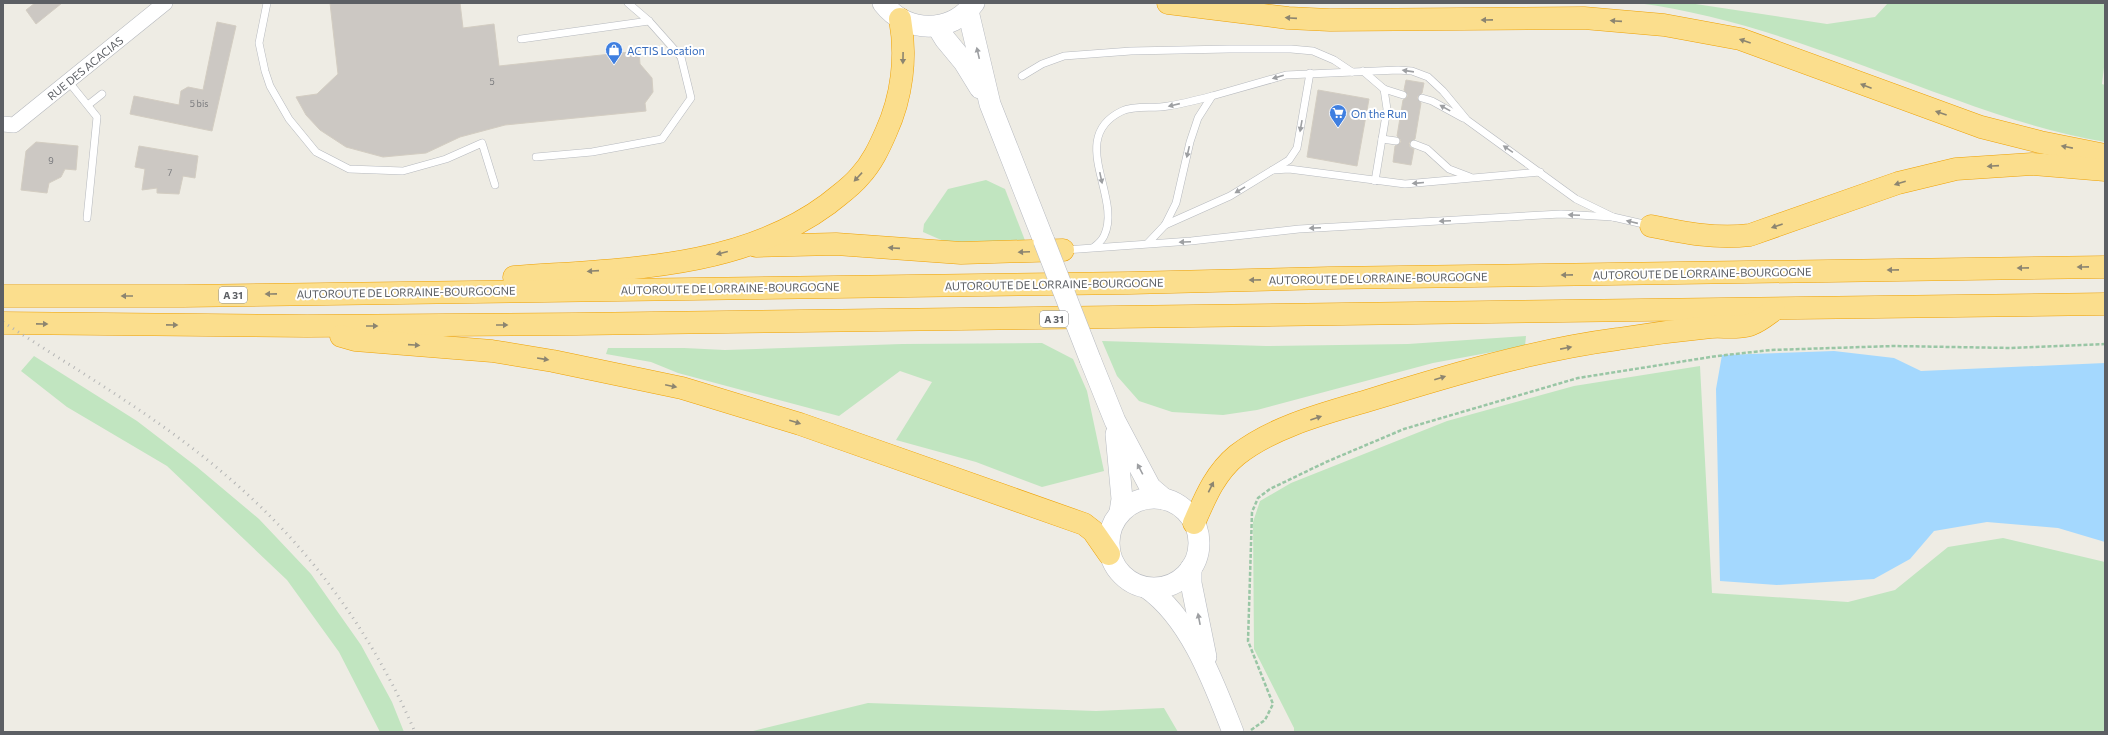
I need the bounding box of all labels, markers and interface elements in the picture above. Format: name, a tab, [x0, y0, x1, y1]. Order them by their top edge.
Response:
one-way arrow	[1285, 15, 1297, 22]
one-way arrow	[1480, 17, 1493, 23]
one-way arrow	[1610, 17, 1622, 24]
street label: RUE DES ACACIAS	[44, 33, 126, 103]
one-way arrow	[1738, 38, 1750, 44]
shop icon: ACTIS Location	[604, 40, 624, 65]
place label: ACTIS Location	[627, 44, 705, 57]
one-way arrow	[975, 46, 981, 59]
one-way arrow	[900, 52, 906, 65]
one-way arrow	[1401, 68, 1414, 74]
one-way arrow	[1272, 74, 1284, 80]
house number: 5	[489, 76, 495, 87]
one-way arrow	[1860, 83, 1872, 89]
house number: 5 bis	[190, 98, 208, 109]
one-way arrow	[1168, 102, 1180, 108]
supermarket icon: On the Run	[1328, 103, 1348, 128]
one-way arrow	[1439, 104, 1451, 111]
place label: On the Run	[1351, 107, 1407, 120]
one-way arrow	[1935, 110, 1947, 116]
one-way arrow	[1297, 119, 1303, 132]
one-way arrow	[2061, 144, 2073, 150]
one-way arrow	[1503, 145, 1513, 153]
one-way arrow	[1184, 146, 1190, 158]
house number: 9	[48, 155, 54, 166]
one-way arrow	[1987, 162, 1999, 169]
house number: 7	[168, 167, 173, 178]
one-way arrow	[854, 172, 863, 183]
one-way arrow	[1098, 172, 1104, 184]
one-way arrow	[1412, 180, 1424, 186]
one-way arrow	[1893, 180, 1905, 186]
one-way arrow	[1234, 186, 1246, 193]
one-way arrow	[1567, 212, 1580, 218]
one-way arrow	[1438, 217, 1451, 224]
one-way arrow	[1626, 218, 1638, 224]
one-way arrow	[1771, 223, 1783, 229]
one-way arrow	[1309, 225, 1321, 232]
one-way arrow	[1179, 238, 1191, 245]
one-way arrow	[888, 245, 900, 252]
one-way arrow	[1017, 249, 1030, 255]
one-way arrow	[716, 250, 728, 256]
one-way arrow	[2076, 264, 2089, 270]
street label: AUTOROUTE DE LORRAINE-BOURGOGNE	[1592, 265, 1812, 281]
one-way arrow	[2016, 265, 2029, 271]
one-way arrow	[587, 267, 599, 274]
one-way arrow	[1886, 267, 1899, 273]
street label: AUTOROUTE DE LORRAINE-BOURGOGNE	[1268, 270, 1488, 286]
one-way arrow	[1561, 271, 1573, 278]
street label: AUTOROUTE DE LORRAINE-BOURGOGNE	[944, 276, 1164, 292]
one-way arrow	[1248, 277, 1261, 283]
street label: AUTOROUTE DE LORRAINE-BOURGOGNE	[620, 280, 840, 296]
street label: AUTOROUTE DE LORRAINE-BOURGOGNE	[296, 284, 516, 300]
road number: A 31	[219, 287, 247, 303]
one-way arrow	[264, 291, 277, 297]
one-way arrow	[120, 293, 133, 299]
road number: A 31	[1040, 311, 1068, 327]
one-way arrow	[36, 320, 48, 327]
one-way arrow	[166, 322, 179, 328]
one-way arrow	[496, 322, 509, 328]
one-way arrow	[366, 323, 379, 329]
one-way arrow	[408, 341, 420, 348]
one-way arrow	[1560, 345, 1572, 351]
one-way arrow	[537, 356, 549, 362]
one-way arrow	[1434, 375, 1446, 381]
one-way arrow	[664, 383, 677, 389]
one-way arrow	[1310, 414, 1322, 420]
one-way arrow	[790, 419, 802, 425]
one-way arrow	[1137, 463, 1143, 475]
one-way arrow	[1207, 482, 1214, 493]
one-way arrow	[1195, 613, 1201, 626]

